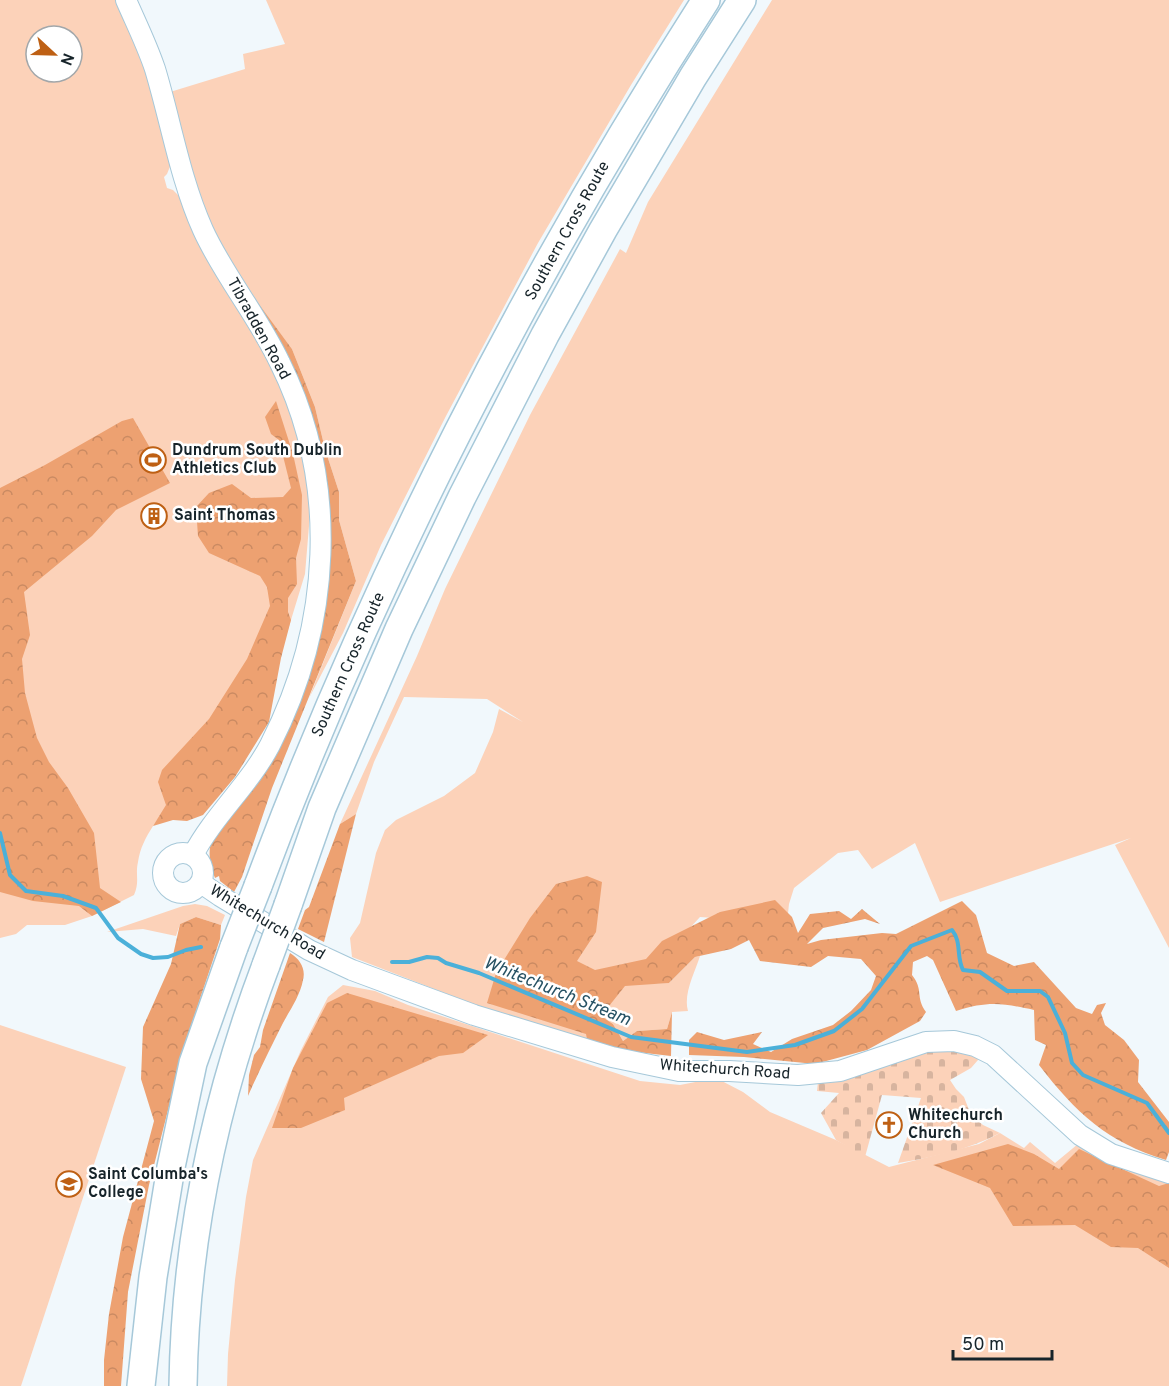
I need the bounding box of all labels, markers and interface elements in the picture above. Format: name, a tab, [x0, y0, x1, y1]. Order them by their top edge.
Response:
north arrow	[24, 24, 84, 84]
text: N	[55, 50, 77, 68]
street label: Southern Cross Route	[521, 158, 615, 304]
street label: Tibradden Road	[222, 275, 294, 383]
place label: Dundrum South Dublin Athletics Club	[172, 441, 342, 479]
sports icon: Dundrum South Dublin Athletics Club	[138, 445, 168, 475]
building icon: Saint Thomas	[139, 501, 169, 531]
place label: Saint Thomas	[174, 506, 276, 526]
street label: Southern Cross Route	[308, 590, 390, 740]
street label: Whitechurch Road	[206, 881, 328, 965]
water label: Whitechurch Stream	[480, 952, 634, 1032]
street label: Whitechurch Road	[659, 1055, 791, 1085]
place label: Whitechurch Church	[908, 1106, 1003, 1144]
church icon: Whitechurch Church	[874, 1110, 904, 1140]
place label: Saint Columba's College	[88, 1165, 208, 1203]
school or university icon: Saint Columba's College	[54, 1169, 84, 1199]
scale bar	[953, 1323, 1052, 1361]
text: 50 m	[962, 1334, 1004, 1357]

